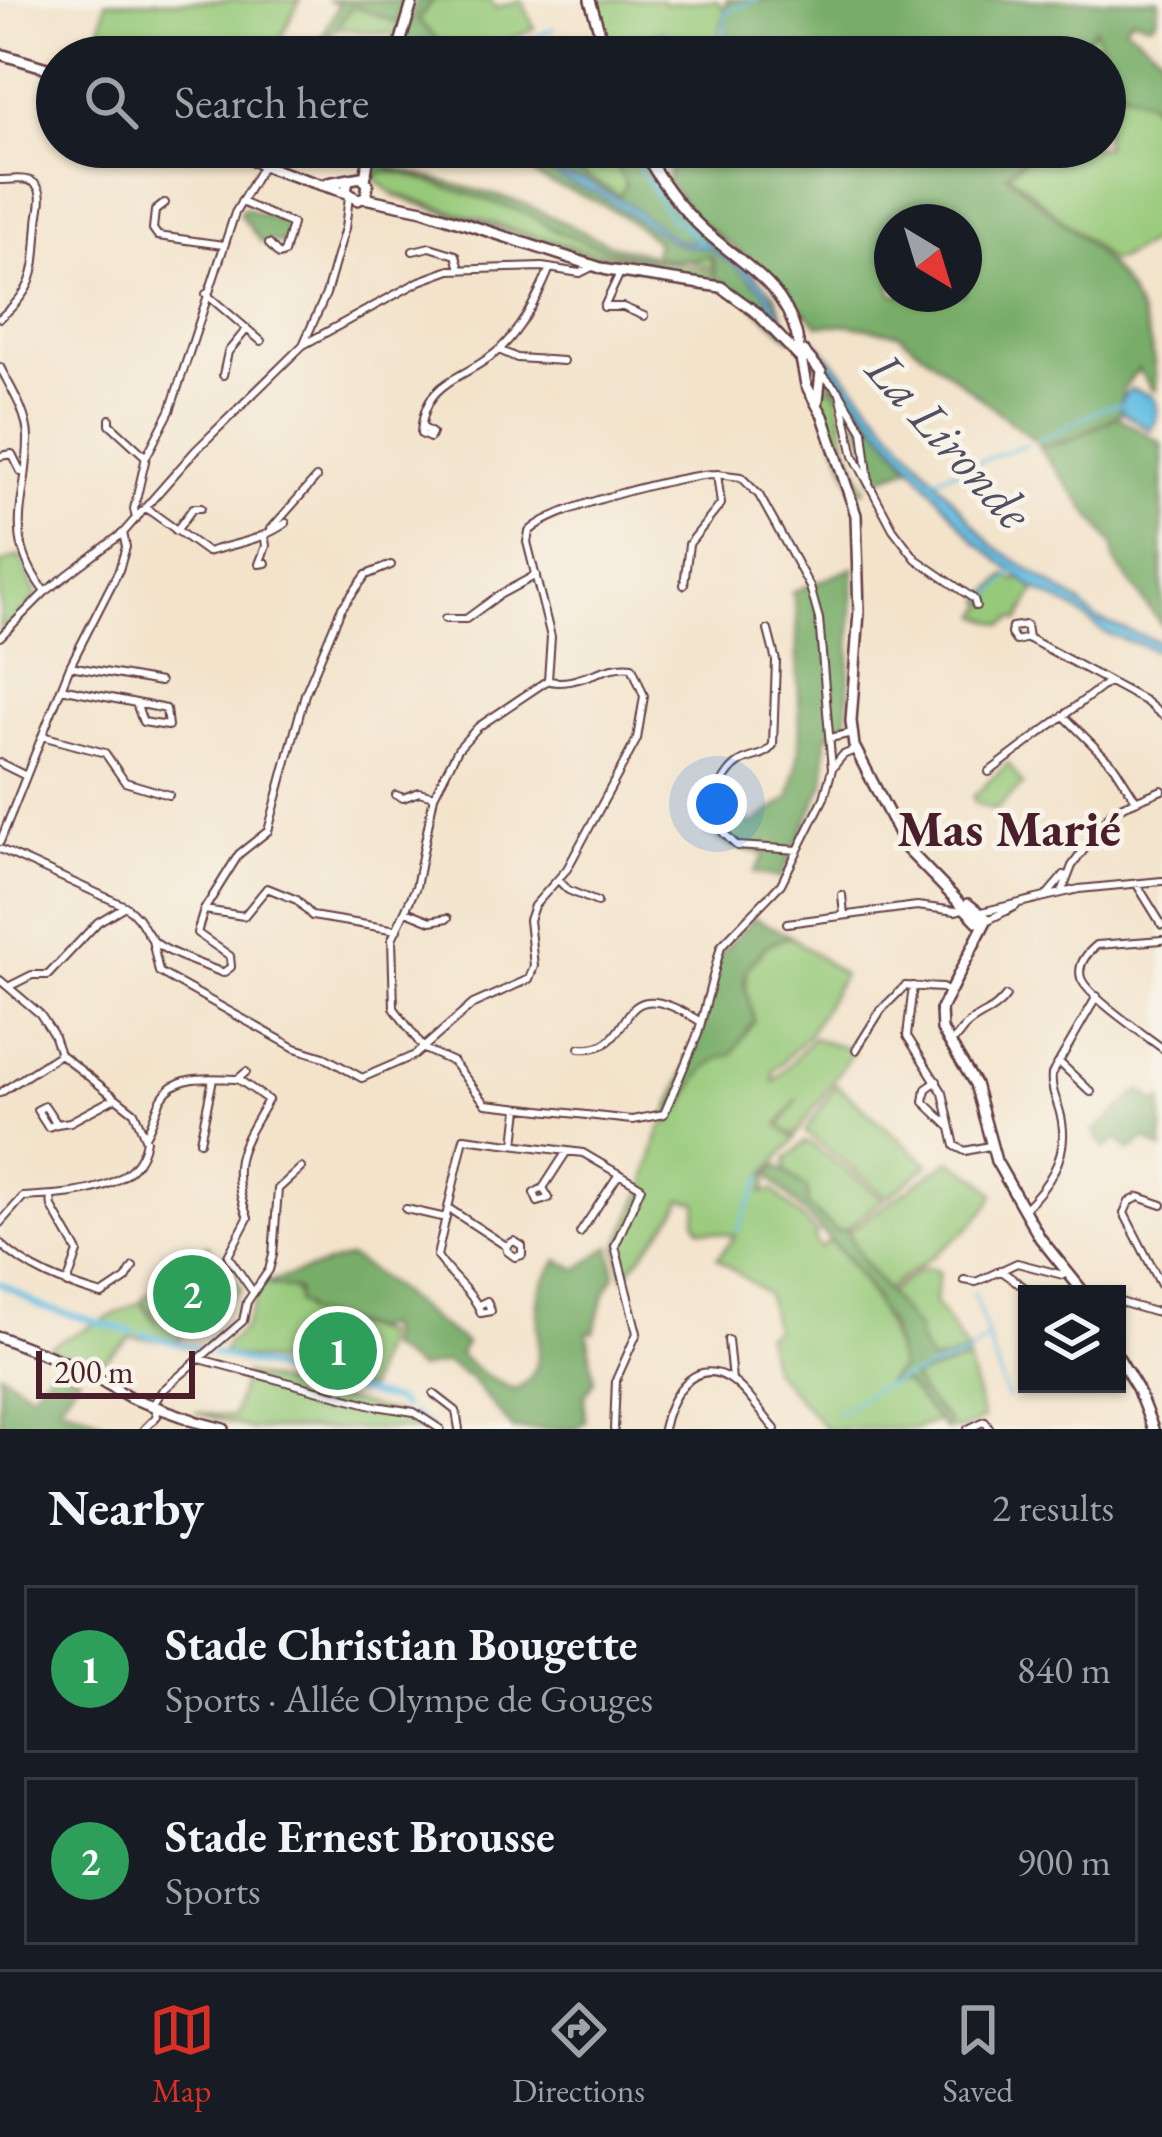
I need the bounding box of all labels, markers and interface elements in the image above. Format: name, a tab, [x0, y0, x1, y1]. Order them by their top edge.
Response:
search box	[36, 36, 1126, 168]
icon: search	[78, 69, 144, 135]
text: Search here	[174, 73, 369, 131]
north arrow	[874, 204, 982, 312]
water label: La Lironde	[851, 335, 1048, 544]
your location	[687, 774, 747, 834]
district label: Mas Marié	[897, 795, 1121, 861]
pin: 2	[153, 1249, 231, 1339]
map controls	[1018, 1285, 1126, 1393]
button: layers	[1018, 1285, 1126, 1393]
pin: 1	[299, 1306, 377, 1396]
scale bar	[36, 1345, 195, 1398]
text: 200 m	[54, 1350, 134, 1393]
text: Nearby	[48, 1474, 204, 1540]
text: 2 results	[992, 1482, 1114, 1533]
text: Stade Christian Bougette	[165, 1615, 638, 1673]
text: 1	[80, 1644, 100, 1695]
text: 840 m	[1017, 1644, 1111, 1695]
text: Sports · Allée Olympe de Gouges	[165, 1673, 653, 1724]
text: Stade Ernest Brousse	[165, 1807, 555, 1865]
text: 2	[80, 1836, 100, 1887]
text: 900 m	[1017, 1836, 1111, 1887]
text: Sports	[165, 1865, 261, 1916]
tab: Map	[149, 1997, 215, 2112]
tab: Directions	[512, 1997, 645, 2112]
tab: Saved	[943, 1997, 1013, 2112]

